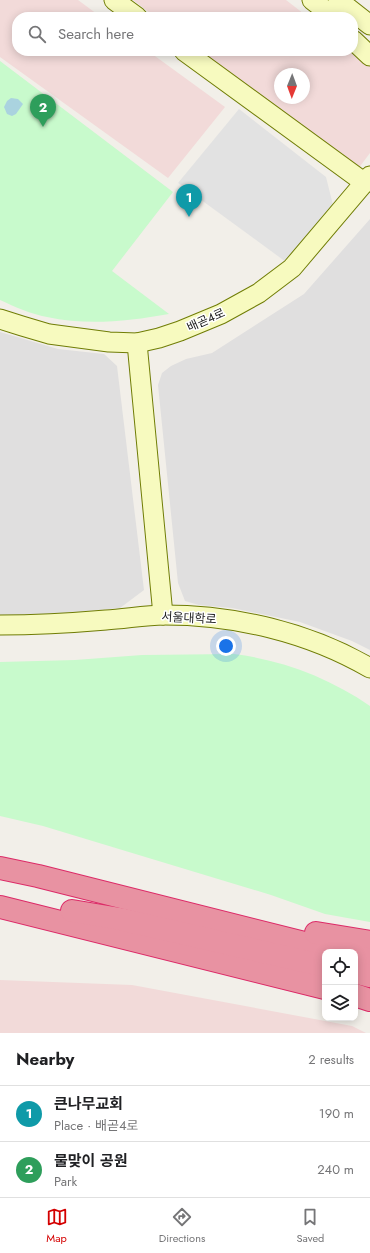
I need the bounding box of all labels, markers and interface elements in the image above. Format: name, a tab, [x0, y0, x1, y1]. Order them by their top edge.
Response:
search box	[12, 12, 358, 56]
icon: search	[26, 23, 48, 45]
text: Search here	[58, 23, 134, 45]
north arrow	[274, 68, 310, 104]
pin: 2	[30, 94, 56, 127]
pin: 1	[176, 184, 202, 217]
street label: 배곧4로	[184, 304, 228, 336]
street label: 서울대학로	[161, 608, 217, 628]
your location	[216, 636, 236, 656]
map controls	[322, 949, 358, 1021]
button: locate	[322, 949, 358, 985]
button: layers	[322, 985, 358, 1021]
text: Nearby	[16, 1047, 74, 1071]
text: 2 results	[308, 1050, 354, 1069]
text: 큰나무교회	[54, 1093, 123, 1115]
text: 1	[26, 1104, 32, 1123]
text: 190 m	[319, 1104, 354, 1123]
text: Place · 배곧4로	[54, 1116, 138, 1135]
text: 물맞이 공원	[54, 1150, 128, 1172]
text: 2	[25, 1160, 33, 1179]
text: 240 m	[317, 1160, 354, 1179]
text: Park	[54, 1172, 77, 1191]
tab: Map	[46, 1206, 68, 1246]
tab: Directions	[159, 1206, 205, 1246]
tab: Saved	[297, 1206, 324, 1246]

